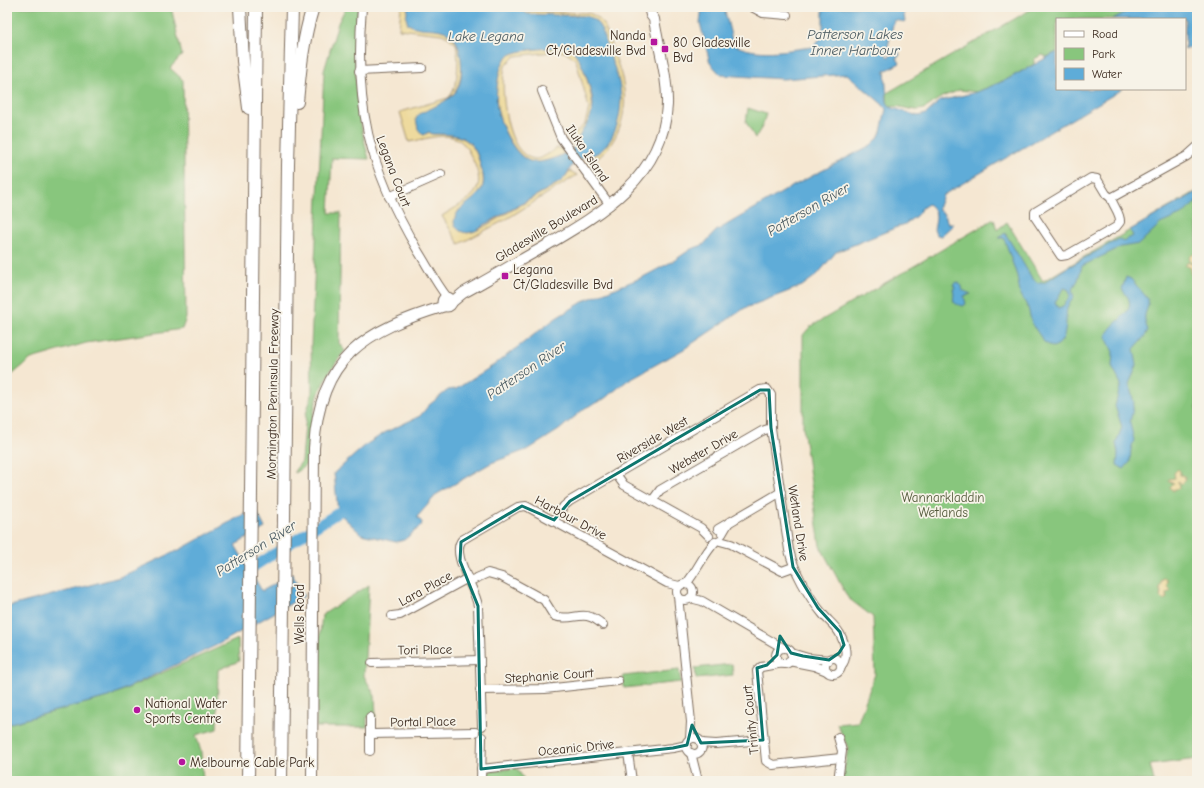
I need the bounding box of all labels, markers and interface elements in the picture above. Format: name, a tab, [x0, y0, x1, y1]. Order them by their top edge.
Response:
legend	[1056, 18, 1186, 90]
water label: Patterson Lakes Inner Harbour	[807, 26, 903, 59]
text: Road	[1092, 27, 1118, 41]
water label: Lake Legana	[448, 28, 524, 45]
place label: Nanda Ct/Gladesville Bvd	[546, 28, 646, 58]
place label: 80 Gladesville Bvd	[673, 35, 751, 65]
marker: Nanda Ct/Gladesville Bvd	[649, 37, 659, 47]
marker: 80 Gladesville Bvd	[660, 44, 670, 54]
text: Park	[1092, 47, 1115, 61]
text: Water	[1092, 67, 1122, 81]
street label: Iluka Island	[563, 122, 612, 185]
street label: Legana Court	[373, 133, 414, 210]
water label: Patterson River	[764, 178, 853, 240]
street label: Gladesville Boulevard	[492, 192, 600, 265]
place label: Legana Ct/Gladesville Bvd	[513, 262, 613, 292]
marker: Legana Ct/Gladesville Bvd	[500, 271, 510, 281]
street label: Mornington Peninsula Freeway	[264, 308, 281, 480]
water label: Patterson River	[483, 337, 570, 403]
street label: Riverside West	[614, 412, 692, 466]
street label: Webster Drive	[666, 426, 741, 477]
street label: Wetland Drive	[785, 484, 812, 563]
park label: Wannarkladdin Wetlands	[901, 490, 985, 520]
street label: Harbour Drive	[532, 492, 610, 543]
water label: Patterson River	[213, 516, 301, 580]
street label: Lara Place	[396, 567, 455, 609]
street label: Wells Road	[292, 584, 307, 644]
street label: Tori Place	[398, 642, 453, 657]
street label: Stephanie Court	[504, 665, 595, 686]
street label: Trinity Court	[739, 683, 762, 755]
place label: National Water Sports Centre	[145, 696, 228, 726]
marker: National Water Sports Centre	[132, 705, 142, 715]
street label: Portal Place	[390, 713, 456, 730]
street label: Oceanic Drive	[537, 736, 615, 759]
place label: Melbourne Cable Park	[190, 755, 315, 770]
marker: Melbourne Cable Park	[177, 757, 187, 767]

